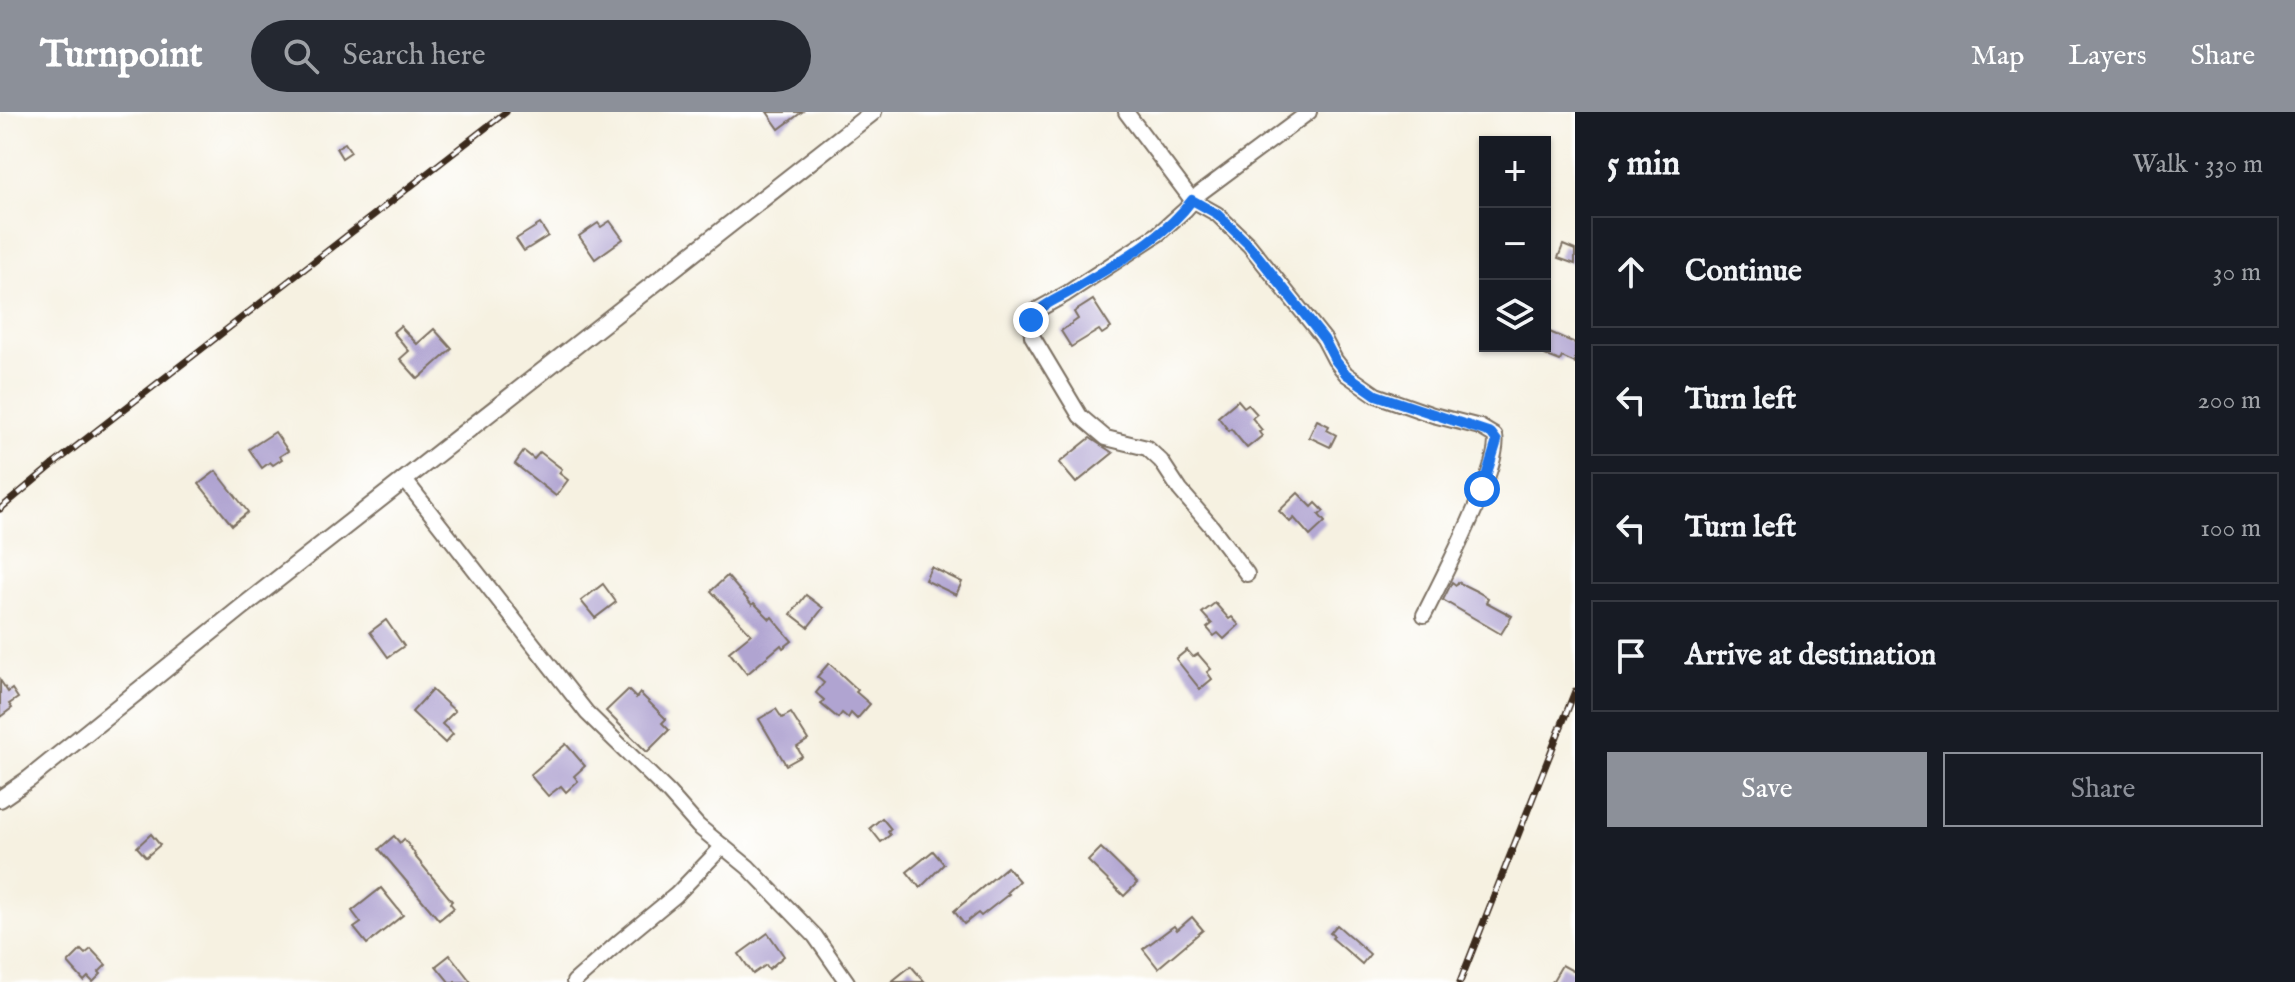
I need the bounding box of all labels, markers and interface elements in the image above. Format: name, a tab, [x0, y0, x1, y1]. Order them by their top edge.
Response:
search box	[251, 20, 811, 92]
text: Turnpoint	[40, 32, 203, 80]
icon: search	[279, 34, 323, 78]
text: Search here	[343, 37, 486, 75]
text: Map	[1971, 39, 2024, 74]
text: Layers	[2068, 39, 2147, 74]
text: Share	[2191, 39, 2255, 74]
map controls	[1479, 136, 1551, 352]
button: +	[1479, 136, 1551, 208]
text: 5 min	[1607, 143, 1680, 186]
text: Walk · 330 m	[2133, 148, 2263, 181]
button: −	[1479, 208, 1551, 280]
icon: ahead	[1609, 250, 1653, 294]
text: Continue	[1685, 253, 1802, 291]
text: 30 m	[2213, 256, 2261, 289]
button: layers	[1479, 280, 1551, 352]
route end	[1013, 302, 1049, 338]
icon: left	[1609, 378, 1653, 422]
text: Turn left	[1685, 381, 1796, 419]
text: 200 m	[2197, 384, 2261, 417]
route start	[1464, 471, 1500, 507]
icon: left	[1609, 506, 1653, 550]
text: Turn left	[1685, 509, 1796, 547]
text: 100 m	[2200, 512, 2261, 545]
icon: arrive	[1609, 634, 1653, 678]
text: Arrive at destination	[1685, 637, 1936, 675]
button: Save	[1607, 752, 1927, 827]
button: Share	[1943, 752, 2263, 827]

